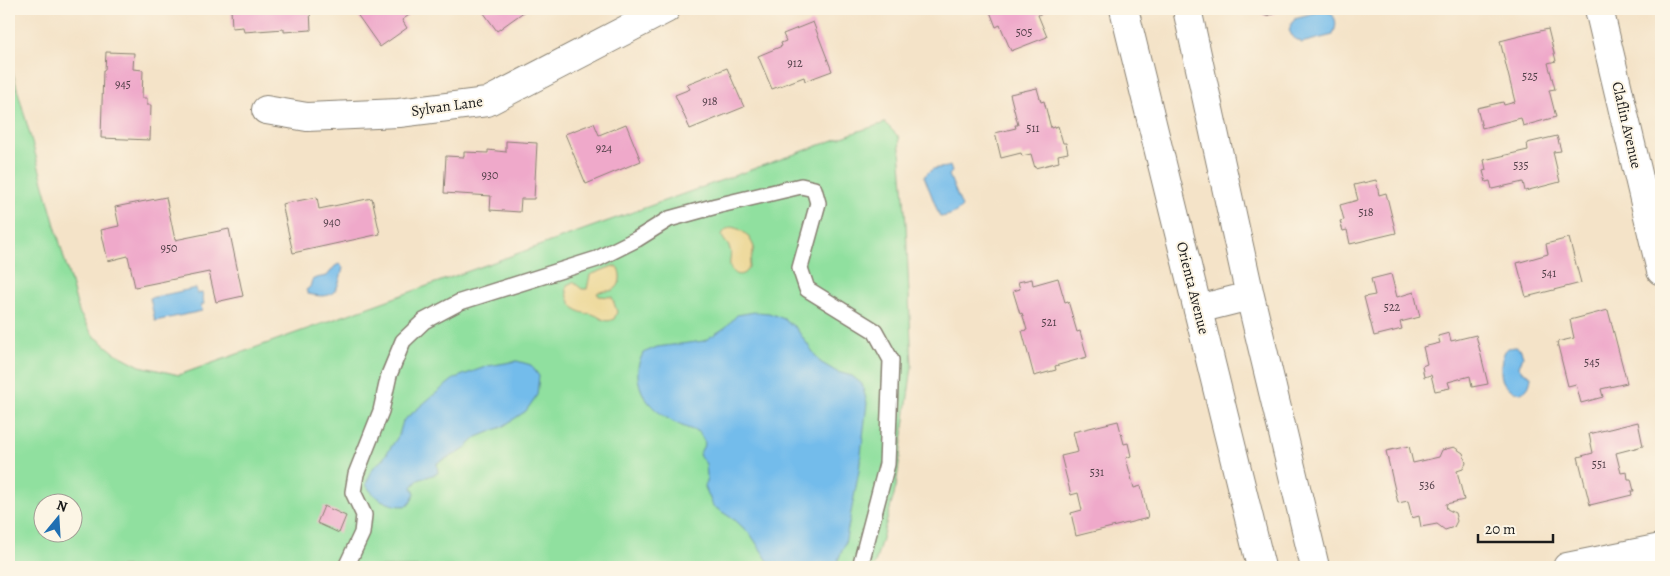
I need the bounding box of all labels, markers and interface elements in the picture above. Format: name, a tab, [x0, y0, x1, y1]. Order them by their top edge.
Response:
house number: 505	[1016, 24, 1032, 40]
house number: 912	[787, 55, 803, 71]
house number: 525	[1522, 68, 1538, 84]
house number: 945	[115, 76, 131, 92]
street label: Claflin Avenue	[1607, 80, 1647, 171]
street label: Sylvan Lane	[410, 91, 484, 121]
house number: 918	[702, 93, 718, 109]
house number: 511	[1026, 120, 1040, 136]
house number: 924	[596, 140, 613, 156]
house number: 535	[1513, 157, 1529, 173]
house number: 930	[482, 167, 498, 183]
house number: 518	[1358, 204, 1374, 220]
house number: 940	[323, 214, 341, 230]
house number: 950	[160, 240, 178, 256]
street label: Orienta Avenue	[1172, 240, 1214, 337]
house number: 541	[1542, 265, 1556, 281]
house number: 522	[1384, 299, 1401, 315]
house number: 521	[1042, 314, 1056, 330]
house number: 545	[1584, 354, 1600, 370]
house number: 551	[1592, 456, 1606, 472]
house number: 531	[1090, 464, 1104, 480]
house number: 536	[1419, 477, 1435, 493]
north arrow	[32, 494, 82, 544]
text: N	[54, 496, 70, 517]
scale bar	[1478, 511, 1552, 543]
text: 20 m	[1485, 519, 1516, 539]

